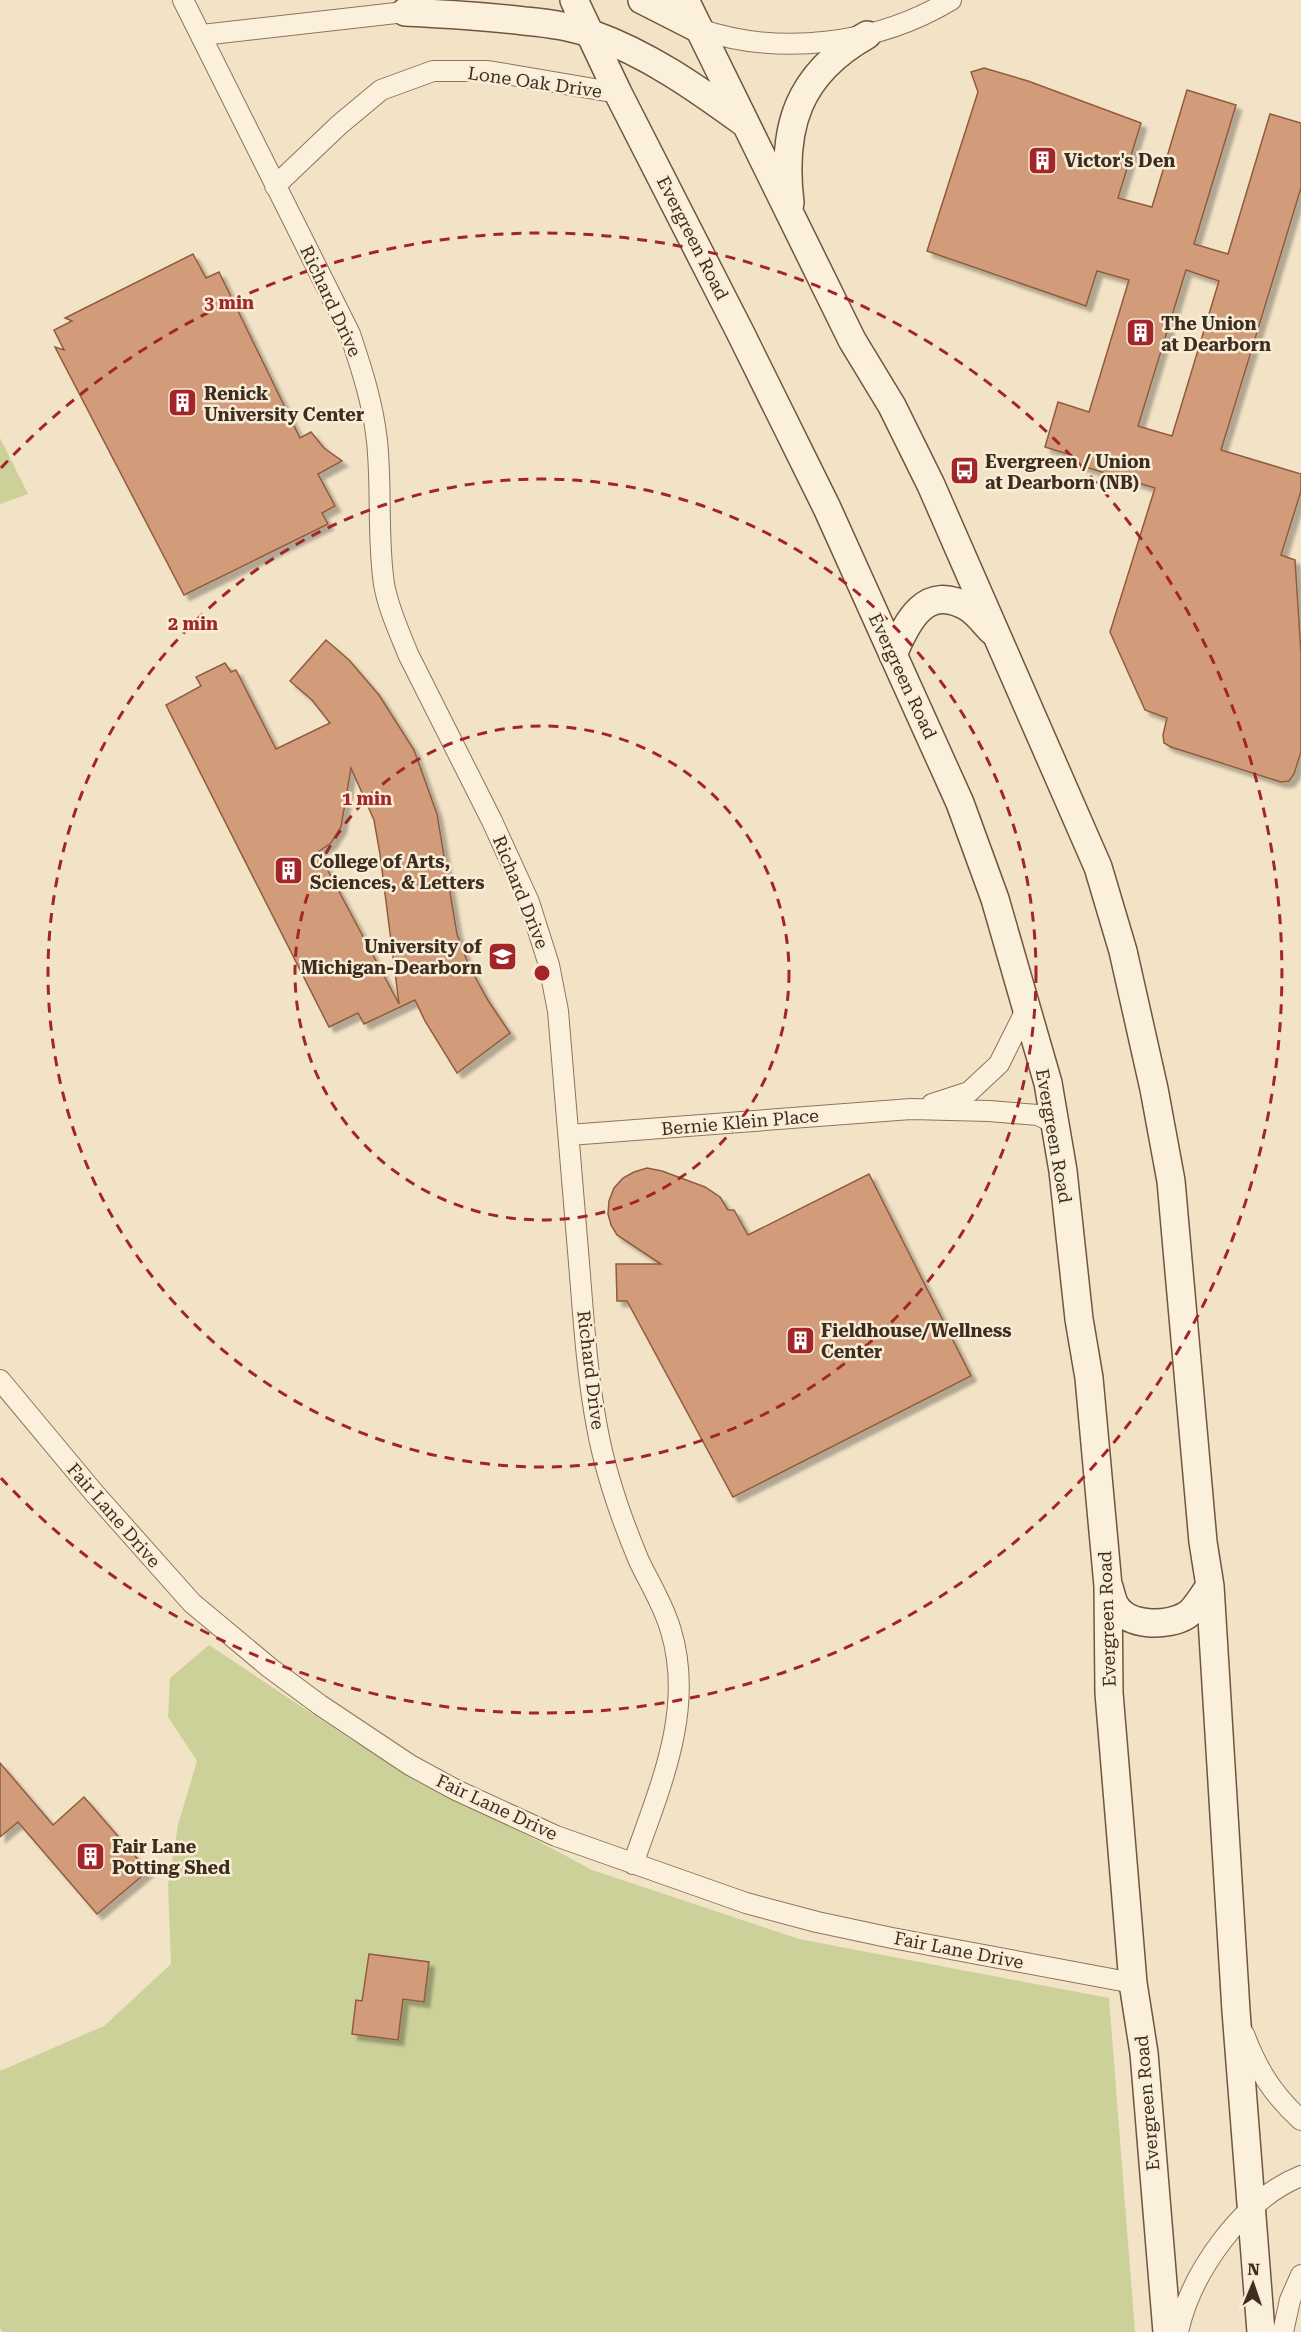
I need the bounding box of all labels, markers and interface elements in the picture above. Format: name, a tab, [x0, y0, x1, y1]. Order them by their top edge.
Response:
street label: Lone Oak Drive	[467, 62, 604, 102]
building icon: Victor's Den	[1027, 144, 1059, 176]
place label: Victor's Den	[1064, 150, 1175, 171]
street label: Evergreen Road	[653, 173, 733, 304]
street label: Richard Drive	[296, 242, 366, 360]
text: 3 min	[204, 292, 254, 313]
place label: The Union at Dearborn	[1161, 313, 1271, 355]
building icon: The Union at Dearborn	[1124, 317, 1156, 349]
place label: Renick University Center	[204, 383, 364, 425]
building icon: Renick University Center	[167, 387, 199, 419]
place label: Evergreen / Union at Dearborn (NB)	[985, 451, 1151, 493]
bus stop icon: Evergreen / Union at Dearborn (NB)	[948, 455, 980, 487]
street label: Evergreen Road	[865, 610, 941, 743]
text: 2 min	[168, 613, 218, 634]
text: 1 min	[342, 788, 392, 809]
street label: Richard Drive	[489, 832, 553, 952]
place label: College of Arts, Sciences, & Letters	[310, 851, 484, 893]
building icon: College of Arts, Sciences, & Letters	[273, 855, 305, 887]
place label: University of Michigan-Dearborn	[301, 936, 483, 978]
school or university icon: University of Michigan-Dearborn	[487, 940, 519, 972]
centre of rings	[532, 963, 552, 983]
street label: Evergreen Road	[1032, 1067, 1076, 1205]
street label: Bernie Klein Place	[660, 1105, 820, 1139]
street label: Richard Drive	[573, 1309, 609, 1431]
place label: Fieldhouse/Wellness Center	[821, 1320, 1012, 1362]
building icon: Fieldhouse/Wellness Center	[784, 1324, 816, 1356]
street label: Fair Lane Drive	[63, 1458, 165, 1572]
street label: Evergreen Road	[1094, 1550, 1120, 1687]
street label: Fair Lane Drive	[433, 1770, 561, 1844]
place label: Fair Lane Potting Shed	[112, 1836, 230, 1878]
building icon: Fair Lane Potting Shed	[75, 1840, 107, 1872]
street label: Fair Lane Drive	[892, 1927, 1026, 1973]
street label: Evergreen Road	[1131, 2034, 1163, 2172]
north arrow	[1223, 2254, 1283, 2314]
text: N	[1247, 2260, 1260, 2279]

